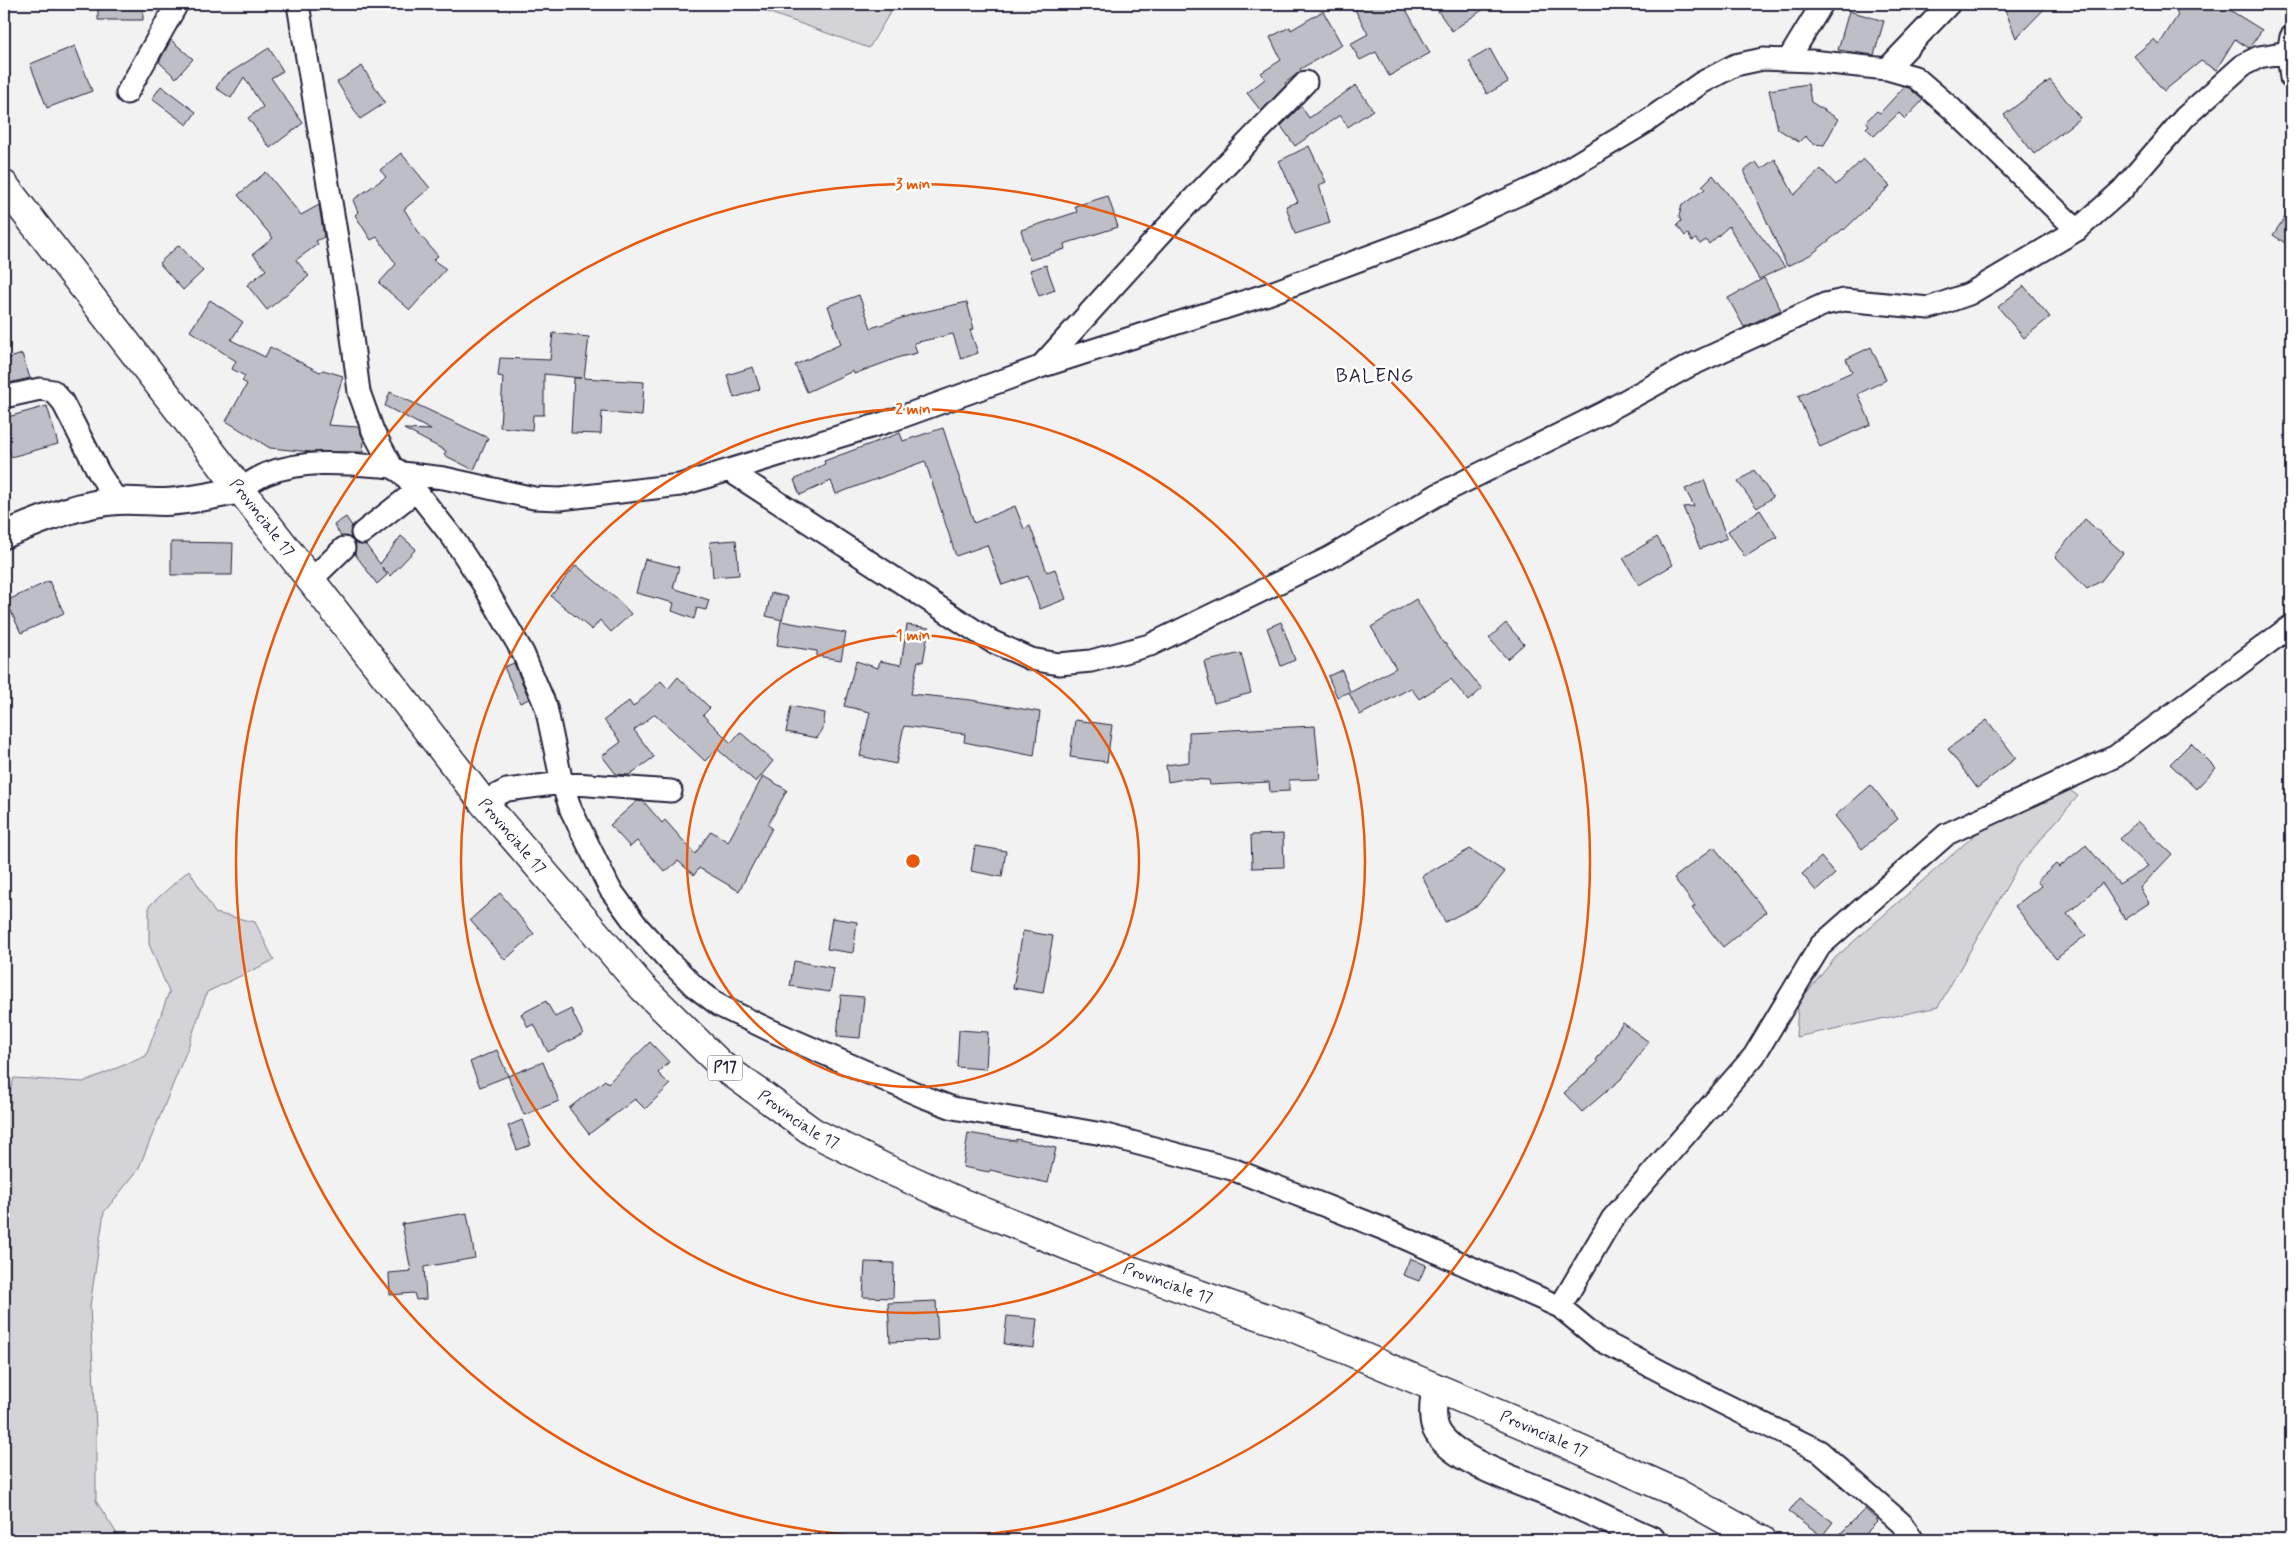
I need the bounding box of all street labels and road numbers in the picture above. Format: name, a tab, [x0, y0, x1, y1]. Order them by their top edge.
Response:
street label: Provinciale 17	[225, 474, 299, 561]
street label: Provinciale 17	[474, 794, 551, 878]
road number: P17	[708, 1056, 742, 1080]
street label: Provinciale 17	[754, 1085, 843, 1154]
street label: Provinciale 17	[1120, 1258, 1215, 1309]
street label: Provinciale 17	[1497, 1405, 1591, 1462]

